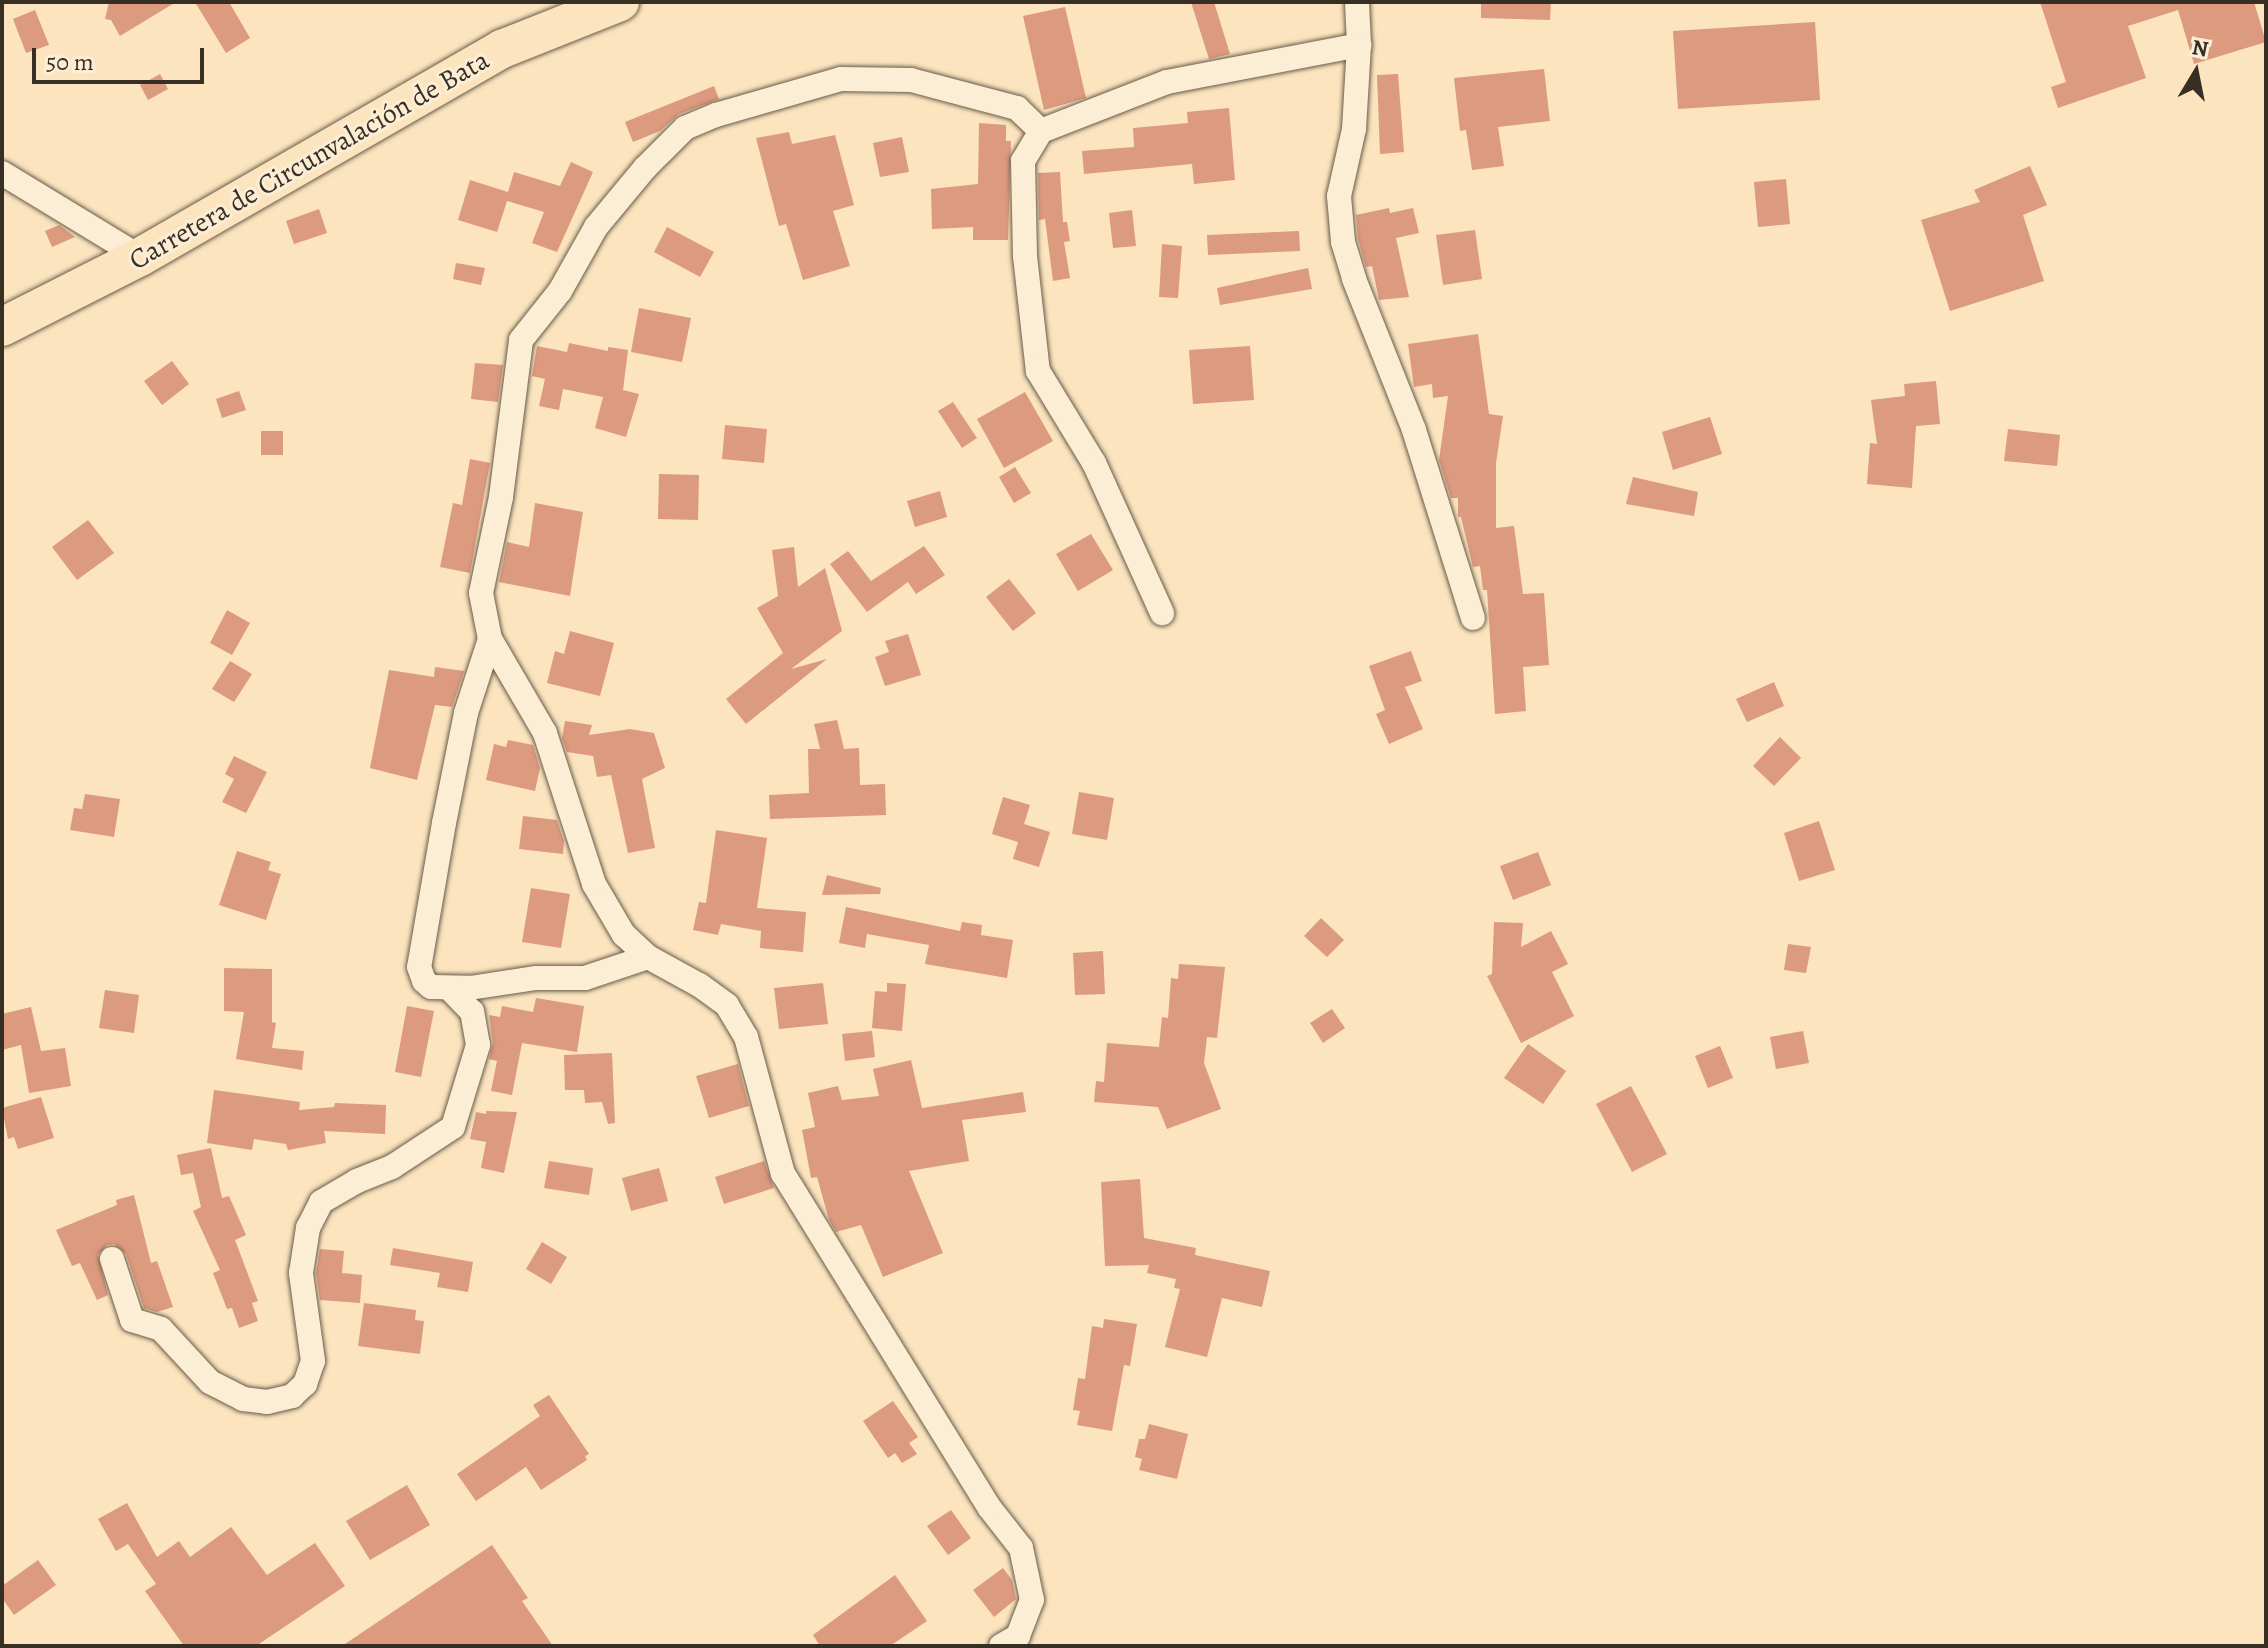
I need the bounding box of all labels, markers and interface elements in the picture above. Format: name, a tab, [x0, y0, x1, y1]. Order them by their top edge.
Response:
scale bar	[36, 32, 208, 82]
north arrow	[2156, 32, 2236, 112]
text: N	[2190, 32, 2211, 65]
street label: Carretera de Circunvalación de Bata	[123, 43, 495, 277]
text: 50 m	[46, 46, 94, 78]

